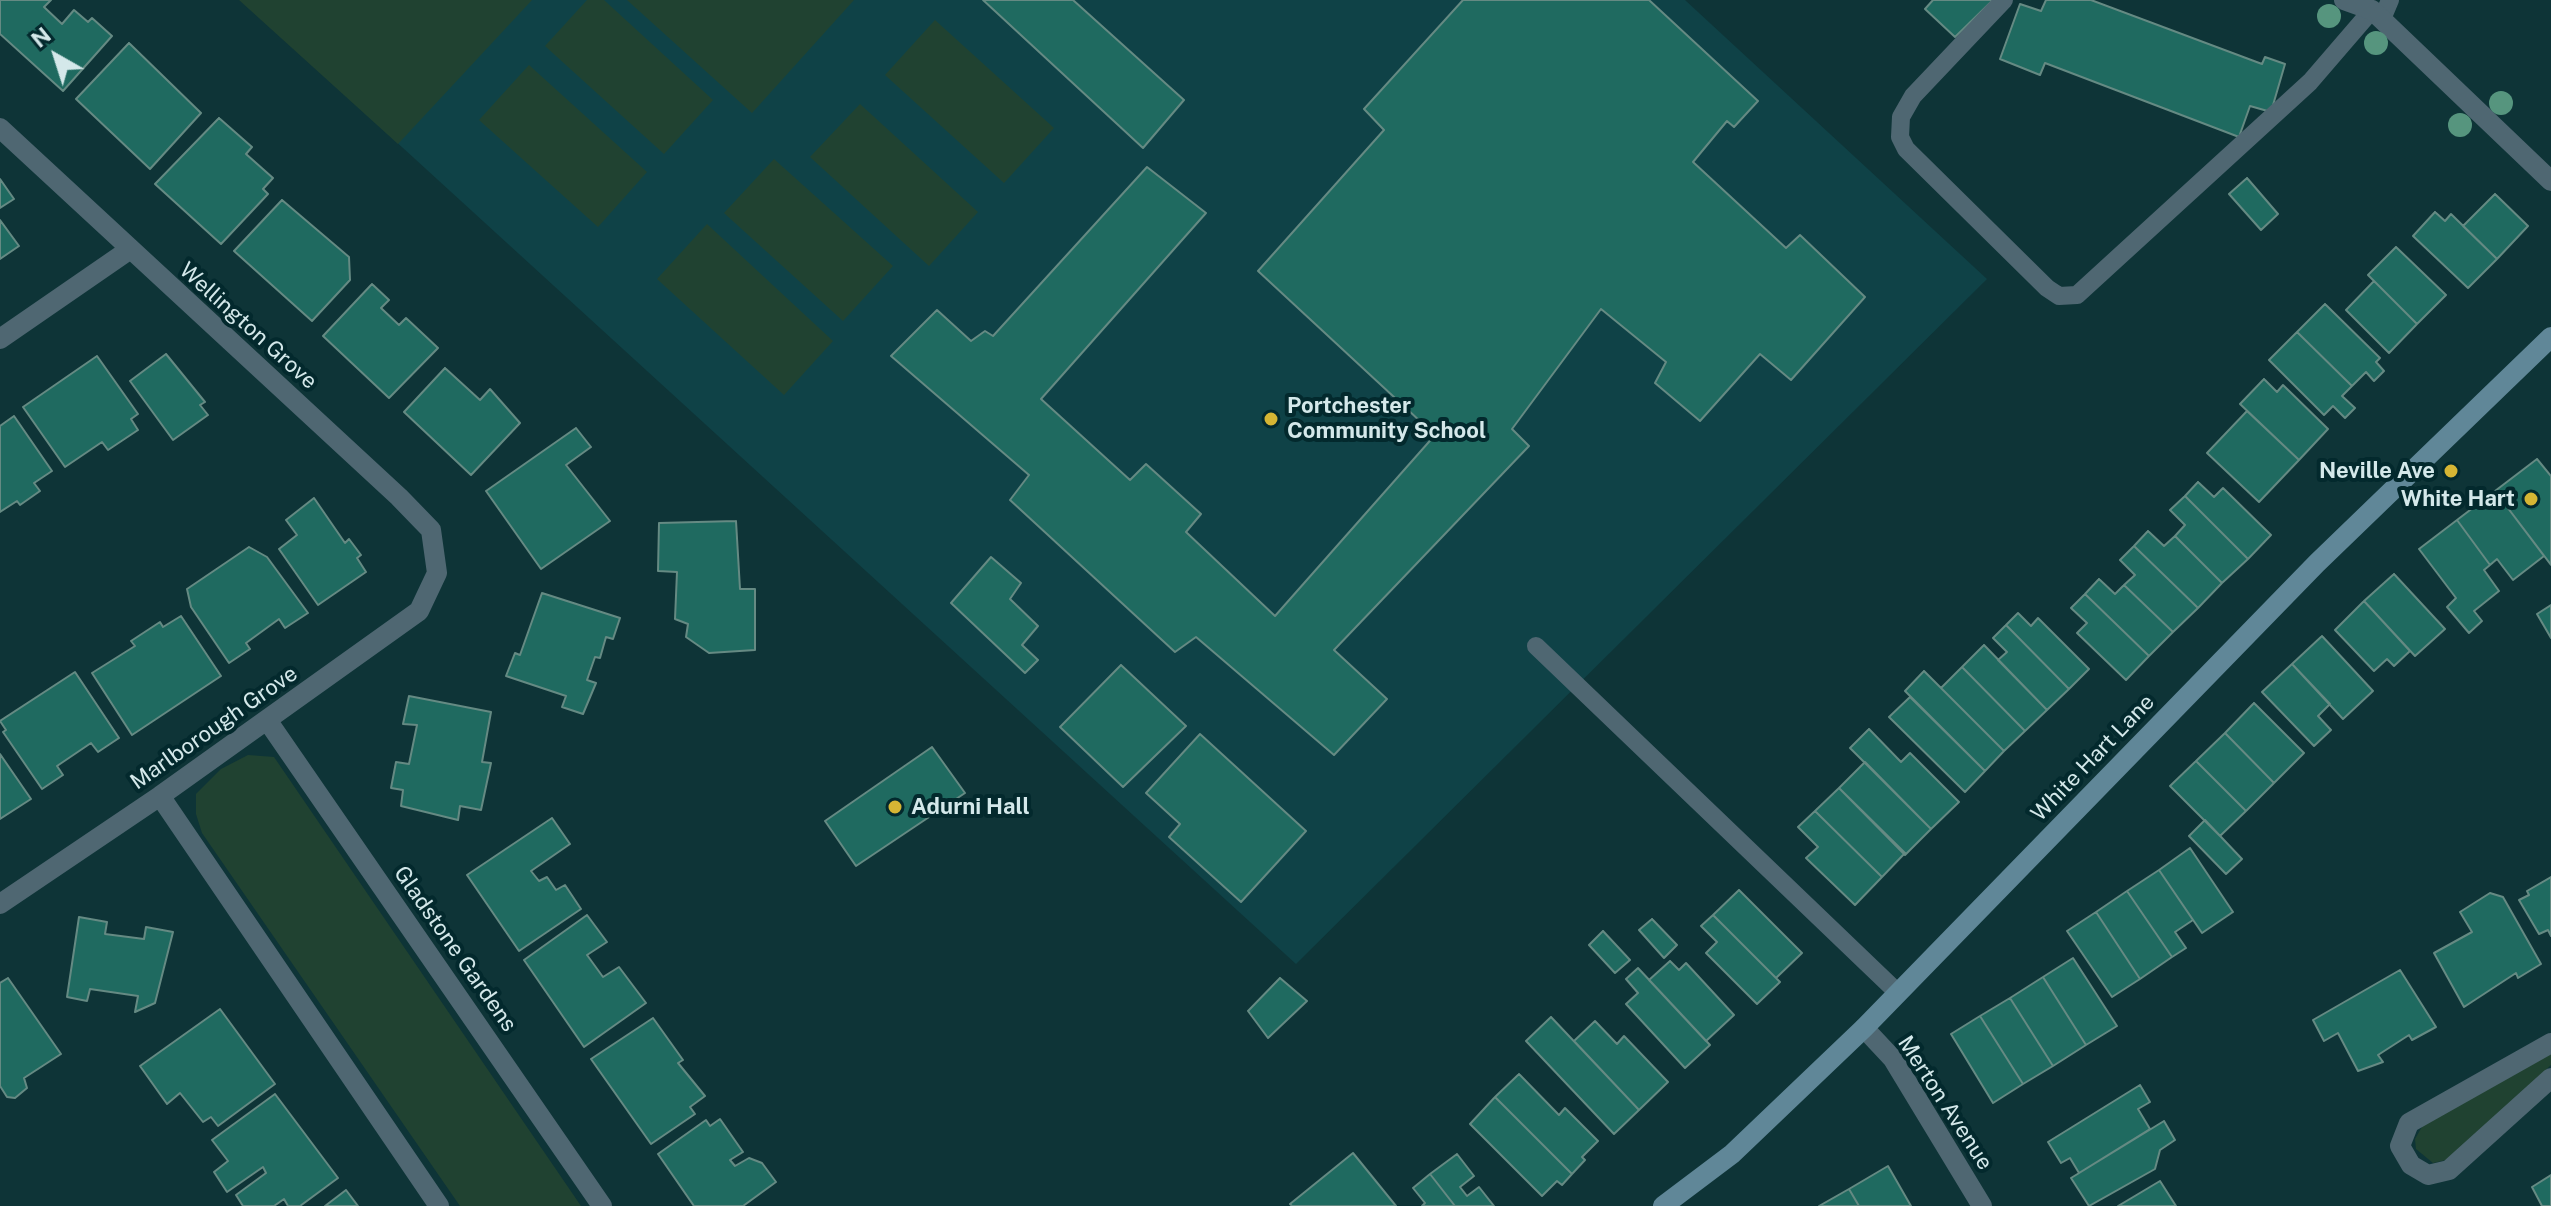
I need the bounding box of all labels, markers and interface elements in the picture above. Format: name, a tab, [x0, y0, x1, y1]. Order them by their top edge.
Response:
north arrow	[16, 16, 96, 96]
text: N	[26, 22, 56, 53]
street label: Wellington Grove	[174, 257, 322, 395]
place label: Portchester Community School	[1287, 393, 1486, 444]
marker: Portchester Community School	[1262, 410, 1280, 428]
place label: Neville Ave	[2319, 458, 2435, 484]
marker: Neville Ave	[2442, 462, 2460, 480]
place label: White Hart	[2401, 486, 2515, 512]
marker: White Hart	[2522, 490, 2540, 508]
street label: Marlborough Grove	[125, 660, 303, 796]
street label: White Hart Lane	[2026, 689, 2160, 827]
place label: Adurni Hall	[911, 794, 1030, 820]
marker: Adurni Hall	[886, 798, 904, 816]
street label: Gladstone Gardens	[388, 861, 522, 1037]
street label: Merton Avenue	[1892, 1031, 1998, 1175]

